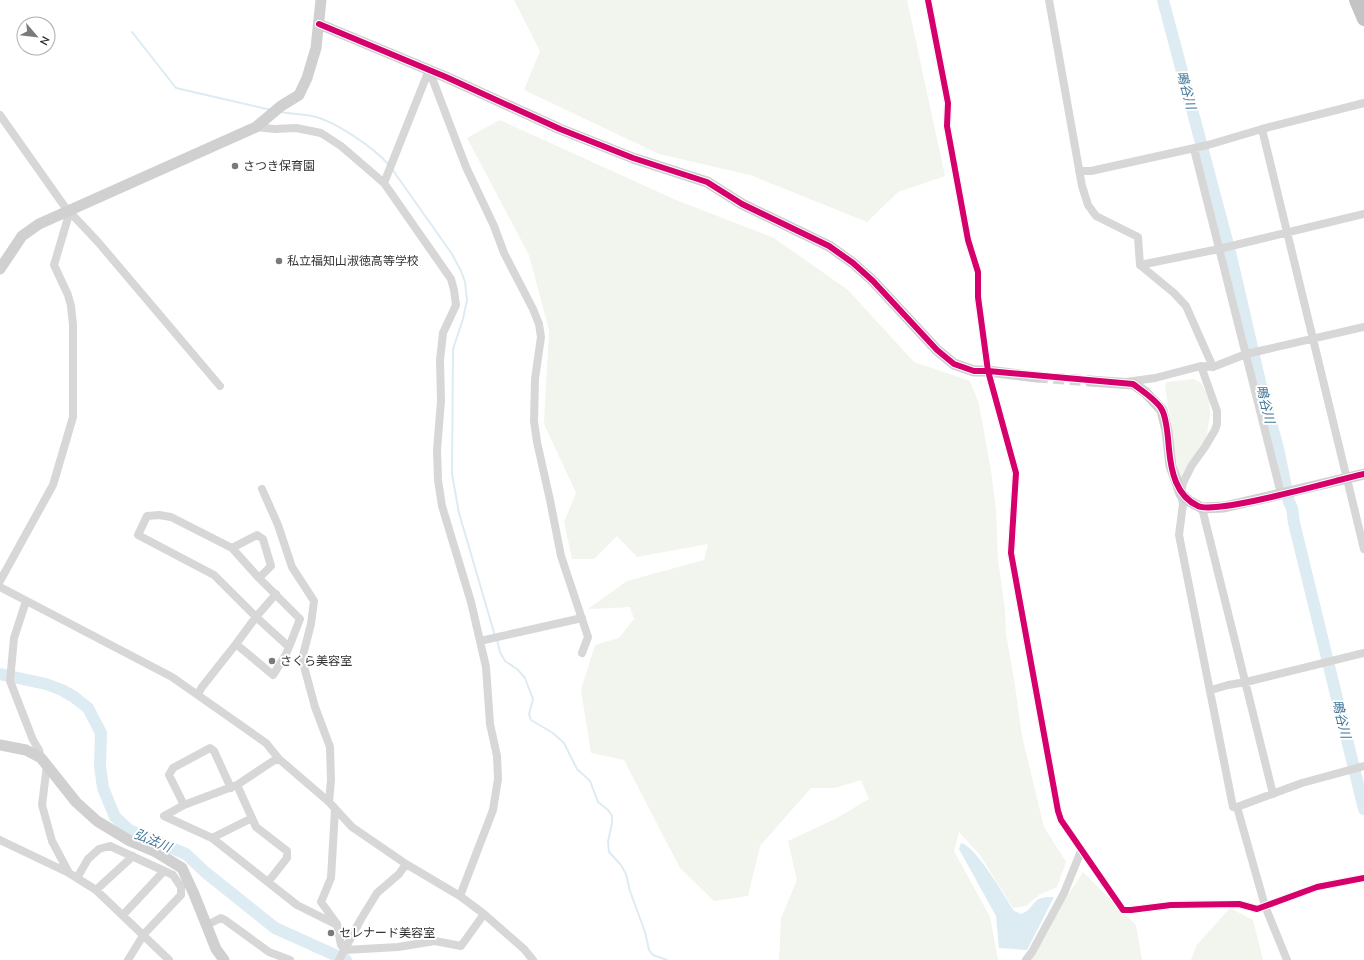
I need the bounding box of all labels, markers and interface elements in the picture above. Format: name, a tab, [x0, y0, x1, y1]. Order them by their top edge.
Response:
north arrow	[16, 16, 56, 56]
text: N	[37, 34, 53, 48]
water label: 鴫谷川	[1174, 69, 1200, 113]
place label: さつき保育園	[243, 158, 315, 173]
marker: さつき保育園	[230, 161, 240, 171]
place label: 私立福知山淑徳高等学校	[287, 253, 419, 268]
marker: 私立福知山淑徳高等学校	[274, 256, 284, 266]
water label: 鴫谷川	[1254, 383, 1279, 427]
place label: さくら美容室	[280, 653, 352, 668]
marker: さくら美容室	[267, 656, 277, 666]
water label: 鴫谷川	[1330, 698, 1355, 742]
water label: 弘法川	[132, 825, 176, 856]
place label: セレナード美容室	[339, 925, 435, 940]
marker: セレナード美容室	[326, 928, 336, 938]

